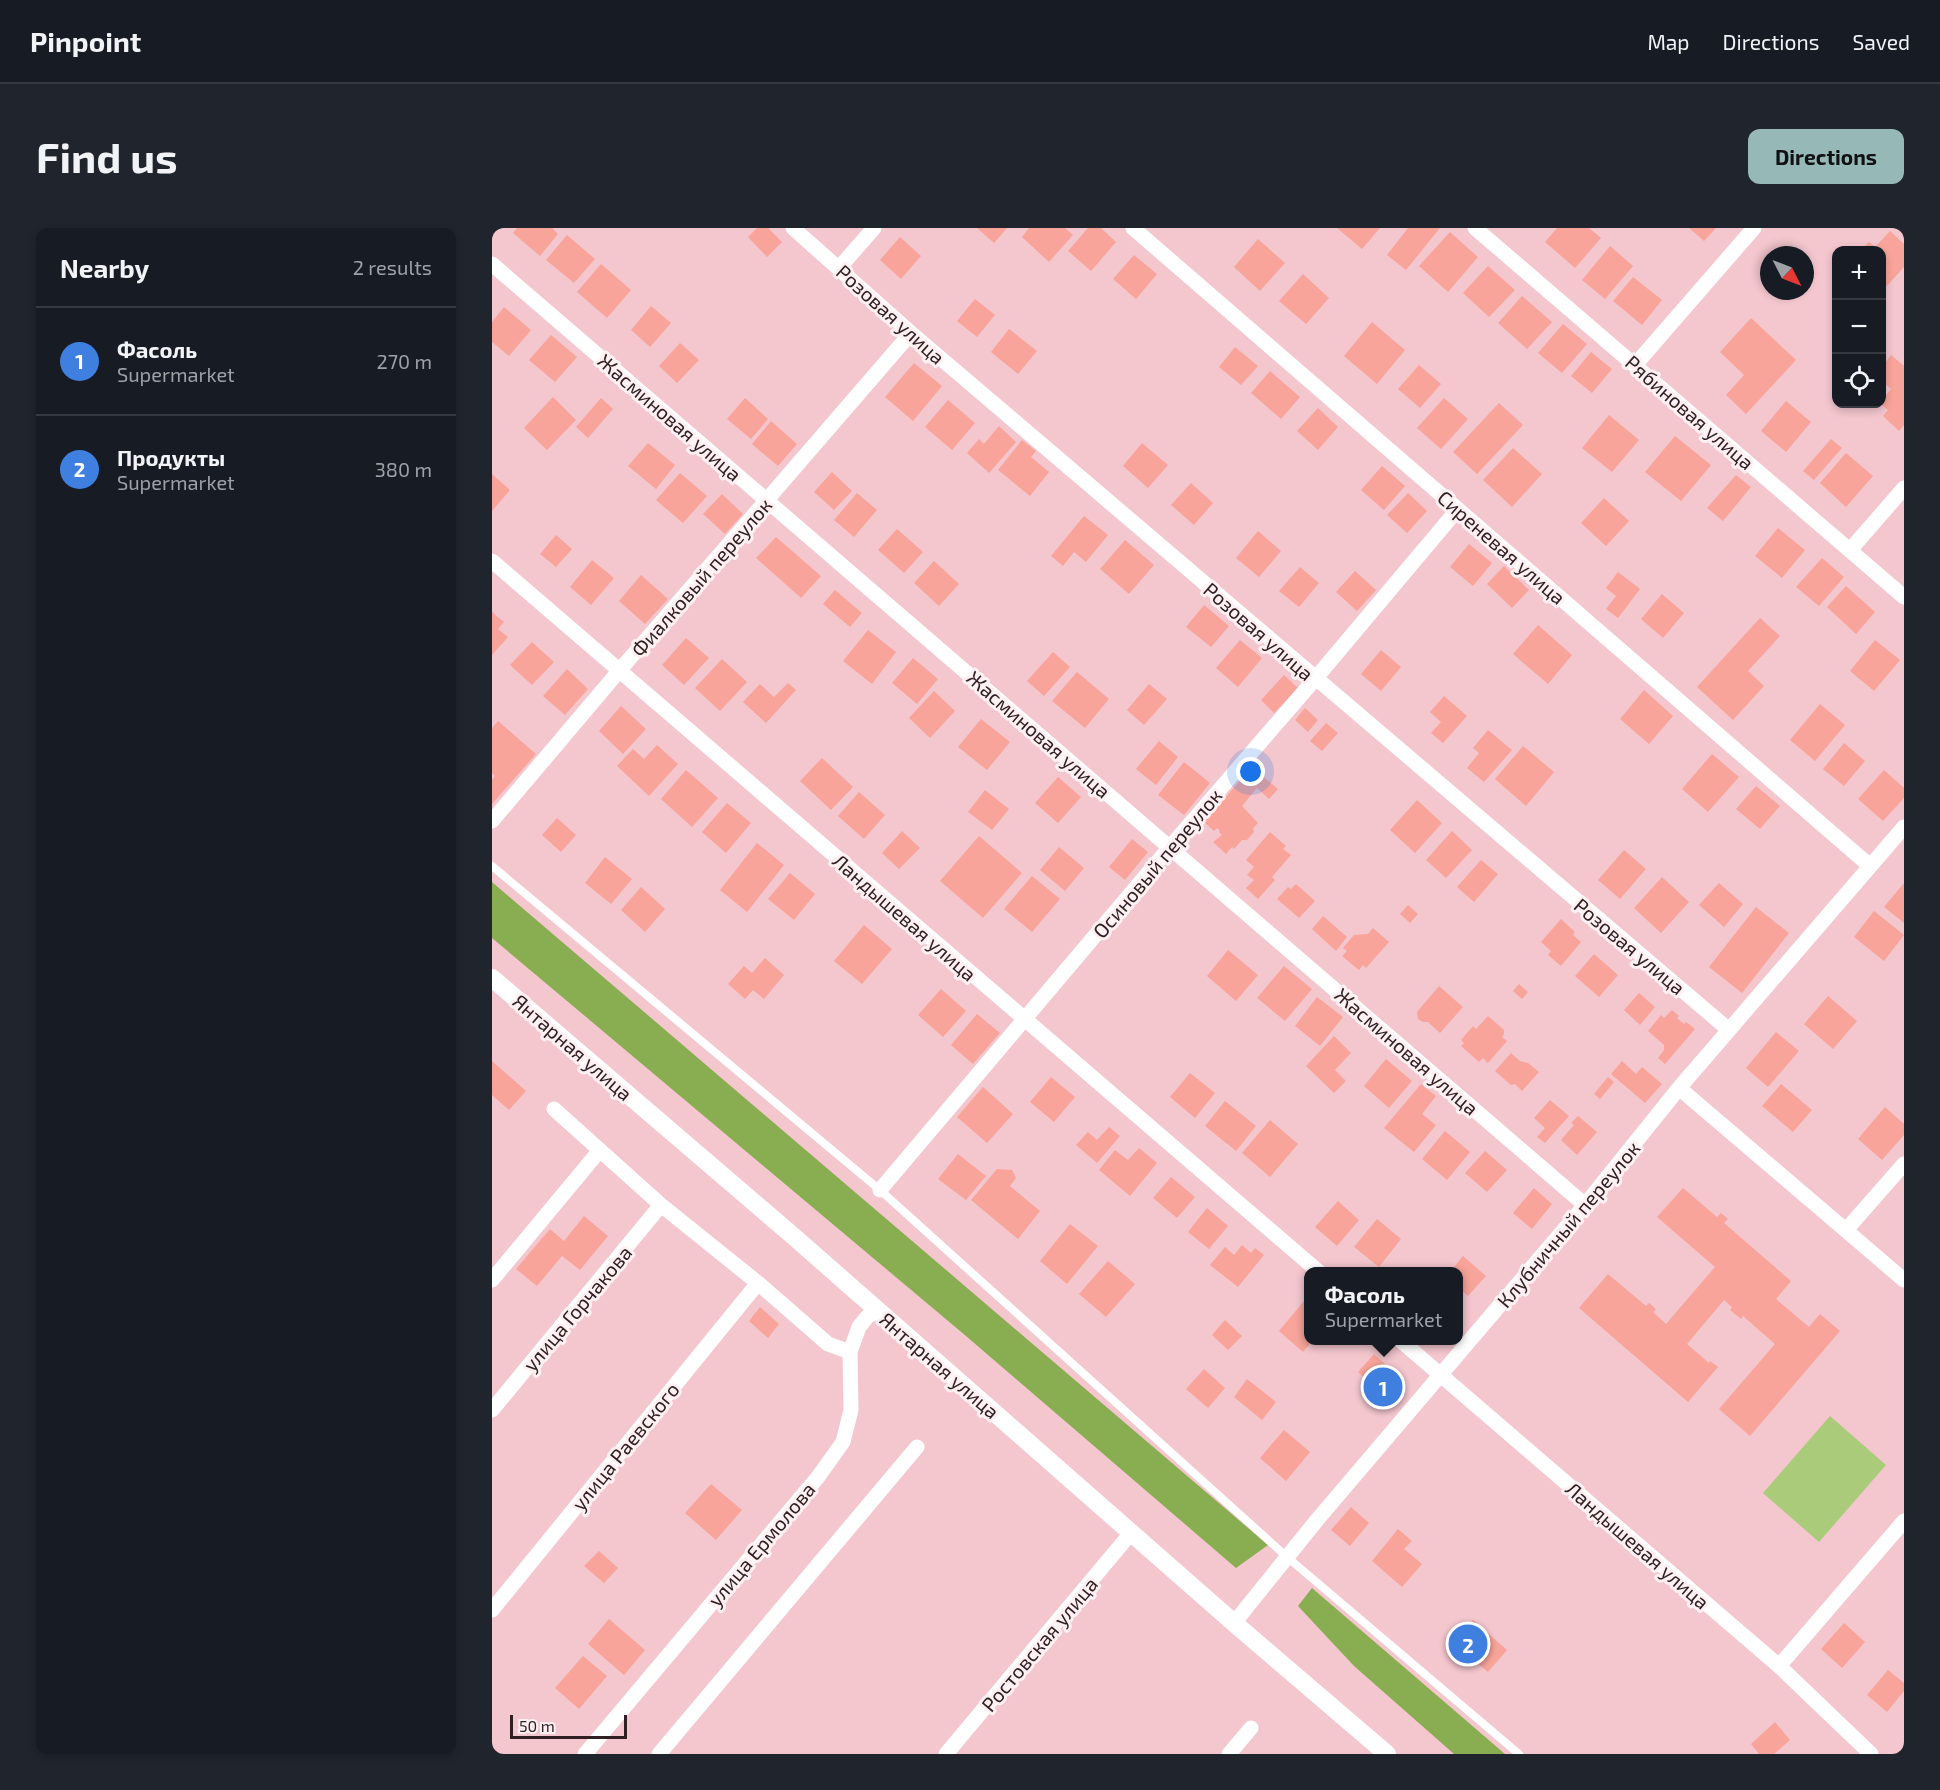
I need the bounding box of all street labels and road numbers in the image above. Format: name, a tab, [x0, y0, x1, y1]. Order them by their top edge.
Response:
street label: Розовая улица	[831, 259, 950, 370]
street label: Жасминовая улица	[593, 348, 747, 487]
street label: Рябиновая улица	[1620, 350, 1759, 475]
street label: Сиреневая улица	[1433, 485, 1571, 610]
street label: Фиалковый переулок	[626, 493, 777, 662]
street label: Розовая улица	[1199, 577, 1319, 686]
street label: Жасминовая улица	[962, 665, 1116, 804]
street label: Осиновый переулок	[1087, 783, 1227, 943]
street label: Ландышевая улица	[828, 848, 982, 987]
street label: Розовая улица	[1569, 893, 1690, 1000]
street label: Жасминовая улица	[1330, 982, 1484, 1121]
street label: Янтарная улица	[508, 989, 638, 1106]
street label: Клубничный переулок	[1491, 1136, 1646, 1313]
street label: улица Горчакова	[518, 1240, 637, 1376]
street label: Янтарная улица	[875, 1307, 1005, 1424]
street label: улица Раевского	[566, 1377, 685, 1515]
street label: Ландышевая улица	[1561, 1476, 1715, 1615]
street label: улица Ермолова	[702, 1477, 820, 1611]
street label: Ростовская улица	[976, 1572, 1103, 1717]

